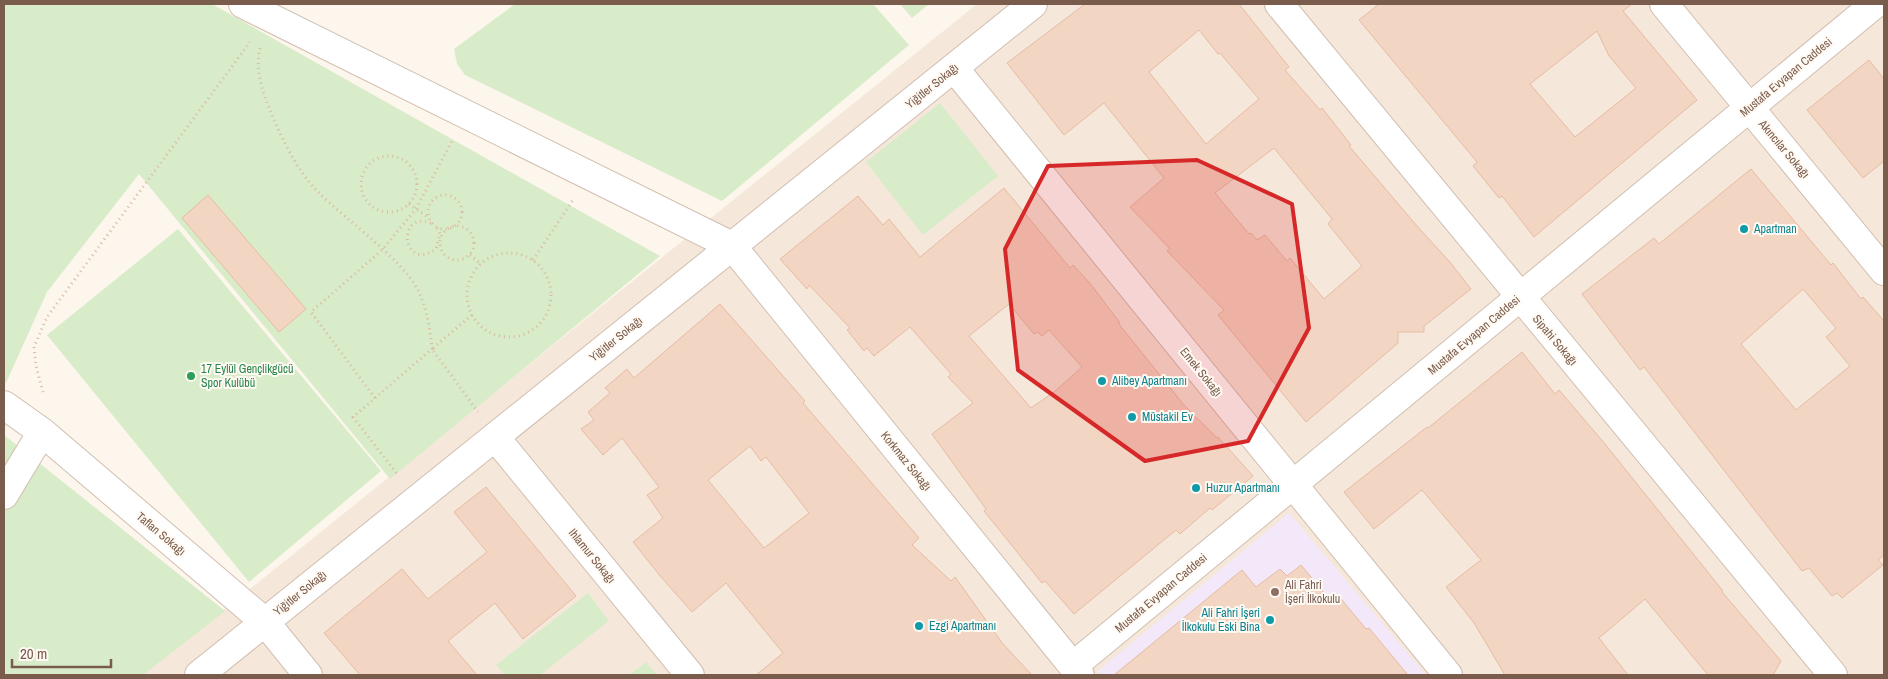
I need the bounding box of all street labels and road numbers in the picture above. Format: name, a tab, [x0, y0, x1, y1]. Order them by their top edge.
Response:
street label: Mustafa Evyapan Caddesi	[1737, 34, 1835, 120]
street label: Yiğitler Sokağı	[902, 60, 962, 112]
street label: Akıncılar Sokağı	[1754, 116, 1813, 182]
street label: Mustafa Evyapan Caddesi	[1425, 292, 1523, 378]
street label: Sipahi Sokağı	[1529, 311, 1581, 369]
street label: Yiğitler Sokağı	[586, 313, 646, 365]
street label: Emek Sokağı	[1176, 344, 1226, 400]
street label: Korkmaz Sokağı	[877, 428, 935, 494]
street label: Taflan Sokağı	[133, 509, 189, 559]
street label: Ihlamur Sokağı	[565, 525, 619, 587]
street label: Mustafa Evyapan Caddesi	[1112, 550, 1210, 636]
street label: Yiğitler Sokağı	[270, 567, 330, 619]

